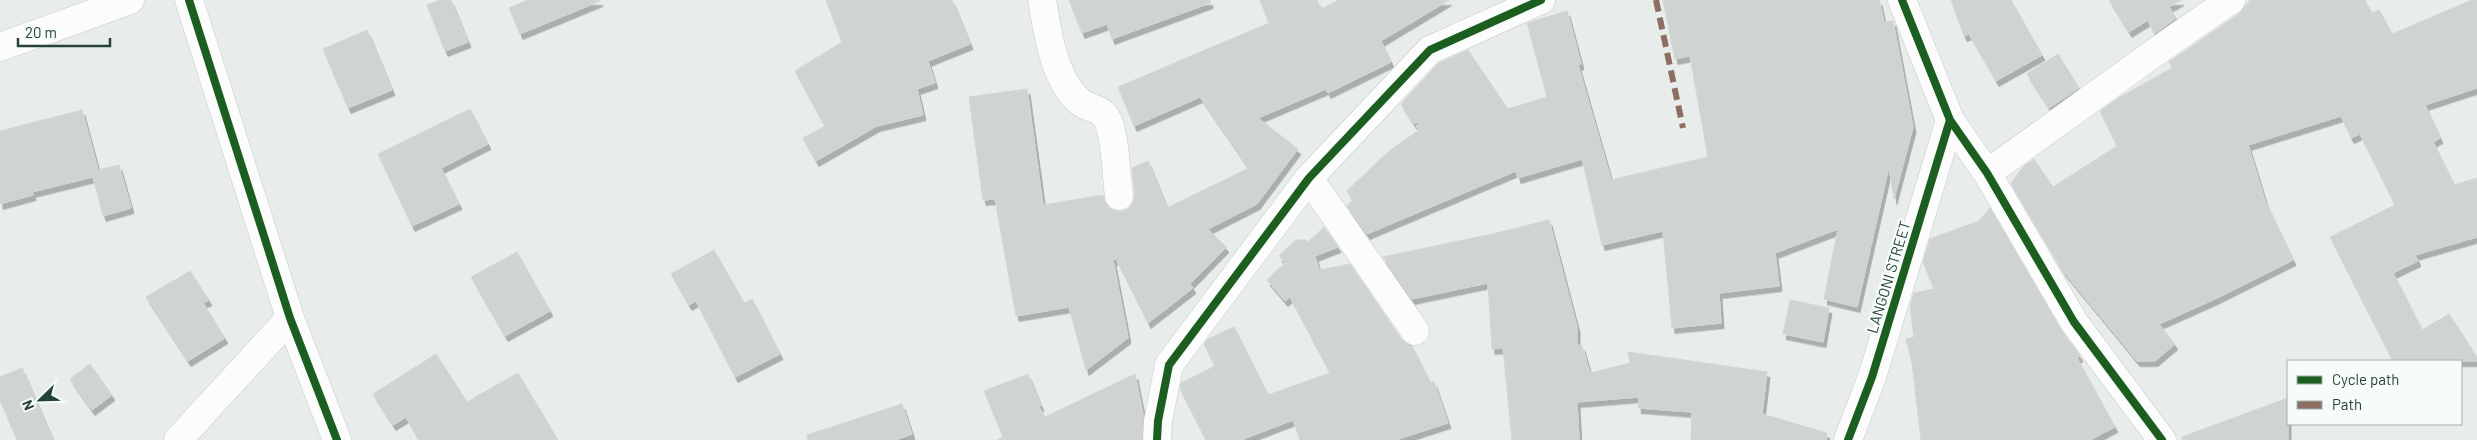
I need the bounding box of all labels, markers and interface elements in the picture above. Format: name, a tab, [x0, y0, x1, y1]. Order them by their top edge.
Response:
scale bar	[18, 15, 110, 47]
text: 20 m	[25, 23, 57, 41]
street label: LANGONI STREET	[1862, 219, 1914, 335]
legend	[2287, 360, 2462, 425]
text: Cycle path	[2332, 370, 2399, 388]
north arrow	[15, 375, 65, 425]
text: Path	[2332, 395, 2362, 413]
text: N	[18, 398, 37, 413]

